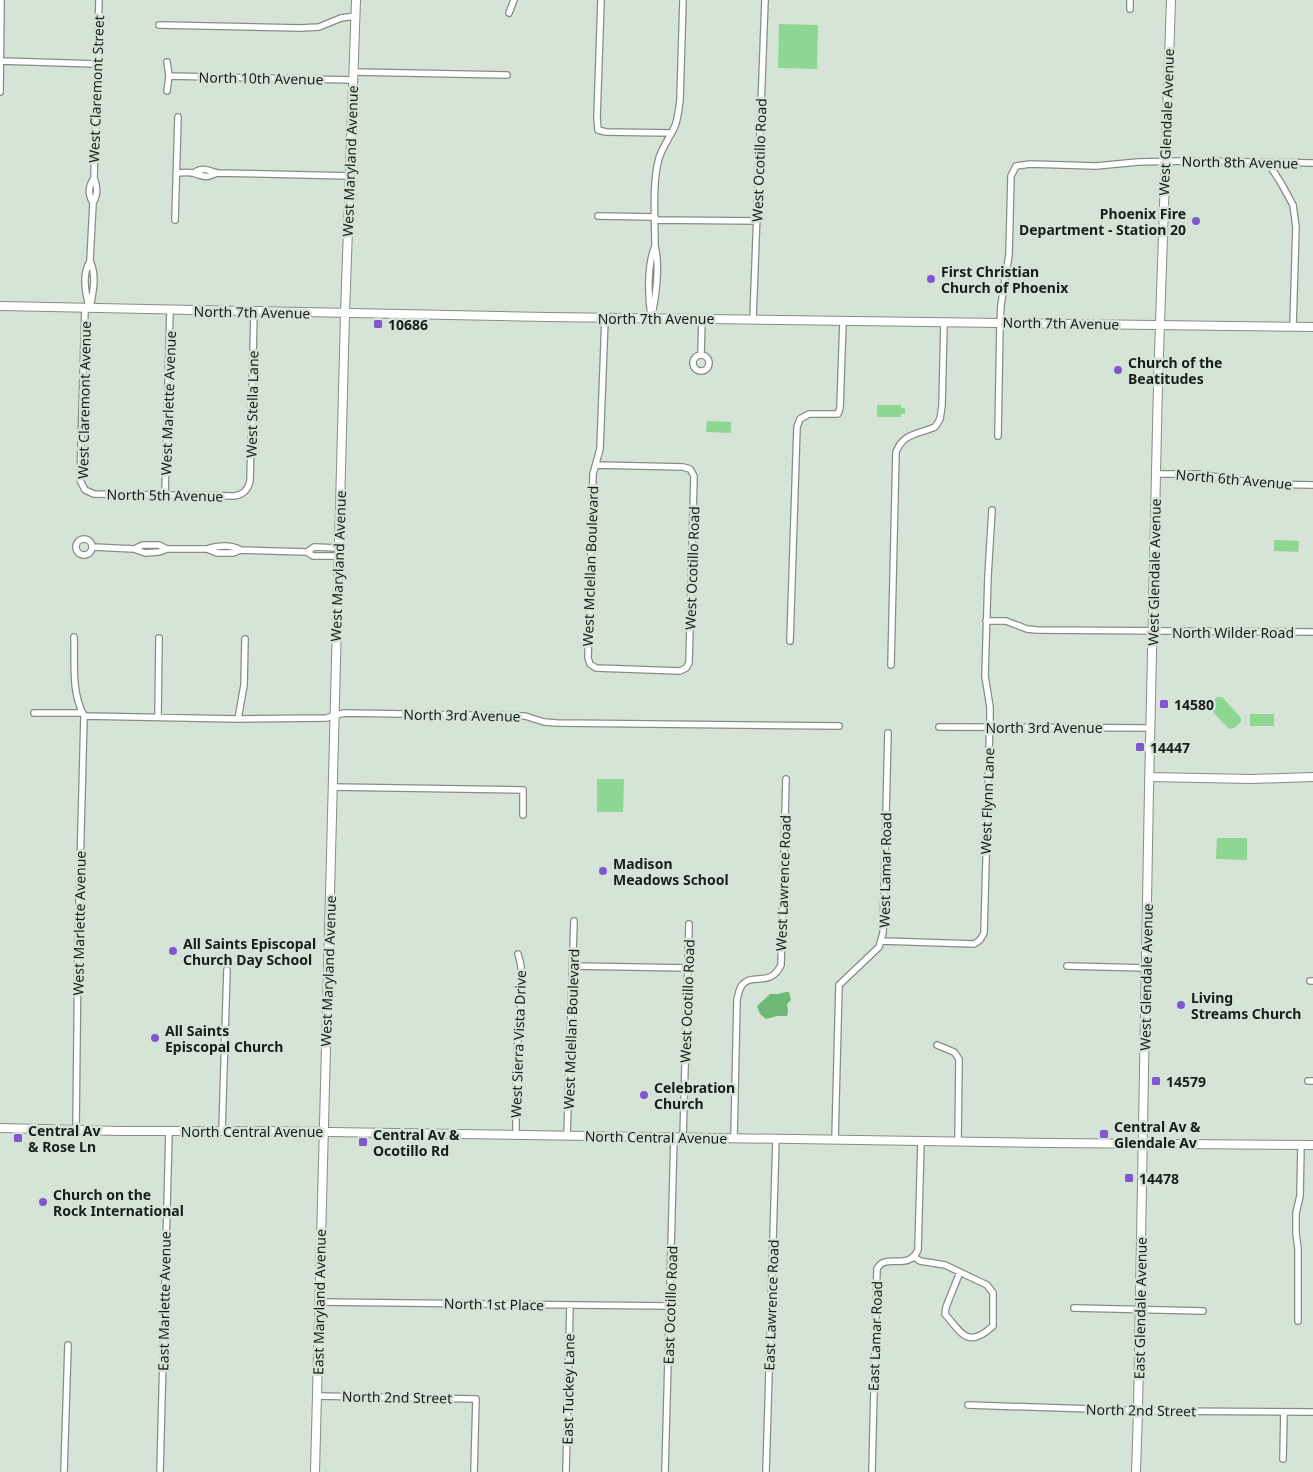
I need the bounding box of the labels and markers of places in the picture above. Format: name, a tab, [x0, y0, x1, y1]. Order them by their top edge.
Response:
place label: Phoenix Fire Department - Station 20	[1019, 204, 1186, 239]
marker: Phoenix Fire Department - Station 20	[1190, 215, 1202, 227]
place label: First Christian Church of Phoenix	[941, 262, 1069, 297]
marker: First Christian Church of Phoenix	[925, 273, 937, 285]
place label: 10686	[388, 315, 428, 334]
marker: 10686	[372, 318, 384, 330]
place label: Church of the Beatitudes	[1128, 353, 1222, 388]
marker: Church of the Beatitudes	[1112, 364, 1124, 376]
place label: 14580	[1174, 695, 1214, 714]
marker: 14580	[1158, 698, 1170, 710]
place label: 14447	[1150, 738, 1190, 757]
marker: 14447	[1134, 741, 1146, 753]
place label: Madison Meadows School	[613, 854, 729, 889]
marker: Madison Meadows School	[597, 865, 609, 877]
place label: All Saints Episcopal Church Day School	[183, 934, 316, 969]
marker: All Saints Episcopal Church Day School	[167, 945, 179, 957]
place label: Living Streams Church	[1191, 988, 1301, 1023]
marker: Living Streams Church	[1175, 999, 1187, 1011]
place label: All Saints Episcopal Church	[165, 1021, 283, 1056]
marker: All Saints Episcopal Church	[149, 1032, 161, 1044]
place label: 14579	[1166, 1072, 1206, 1091]
marker: 14579	[1150, 1075, 1162, 1087]
place label: Celebration Church	[654, 1078, 735, 1113]
marker: Celebration Church	[638, 1089, 650, 1101]
place label: Central Av & Glendale Av	[1114, 1117, 1201, 1152]
place label: Central Av & Rose Ln	[28, 1121, 100, 1156]
place label: Central Av & Ocotillo Rd	[373, 1125, 460, 1160]
marker: Central Av & Glendale Av	[1098, 1128, 1110, 1140]
marker: Central Av & Rose Ln	[12, 1132, 24, 1144]
marker: Central Av & Ocotillo Rd	[357, 1136, 369, 1148]
place label: 14478	[1139, 1169, 1179, 1188]
marker: 14478	[1123, 1172, 1135, 1184]
place label: Church on the Rock International	[53, 1185, 184, 1220]
marker: Church on the Rock International	[37, 1196, 49, 1208]

